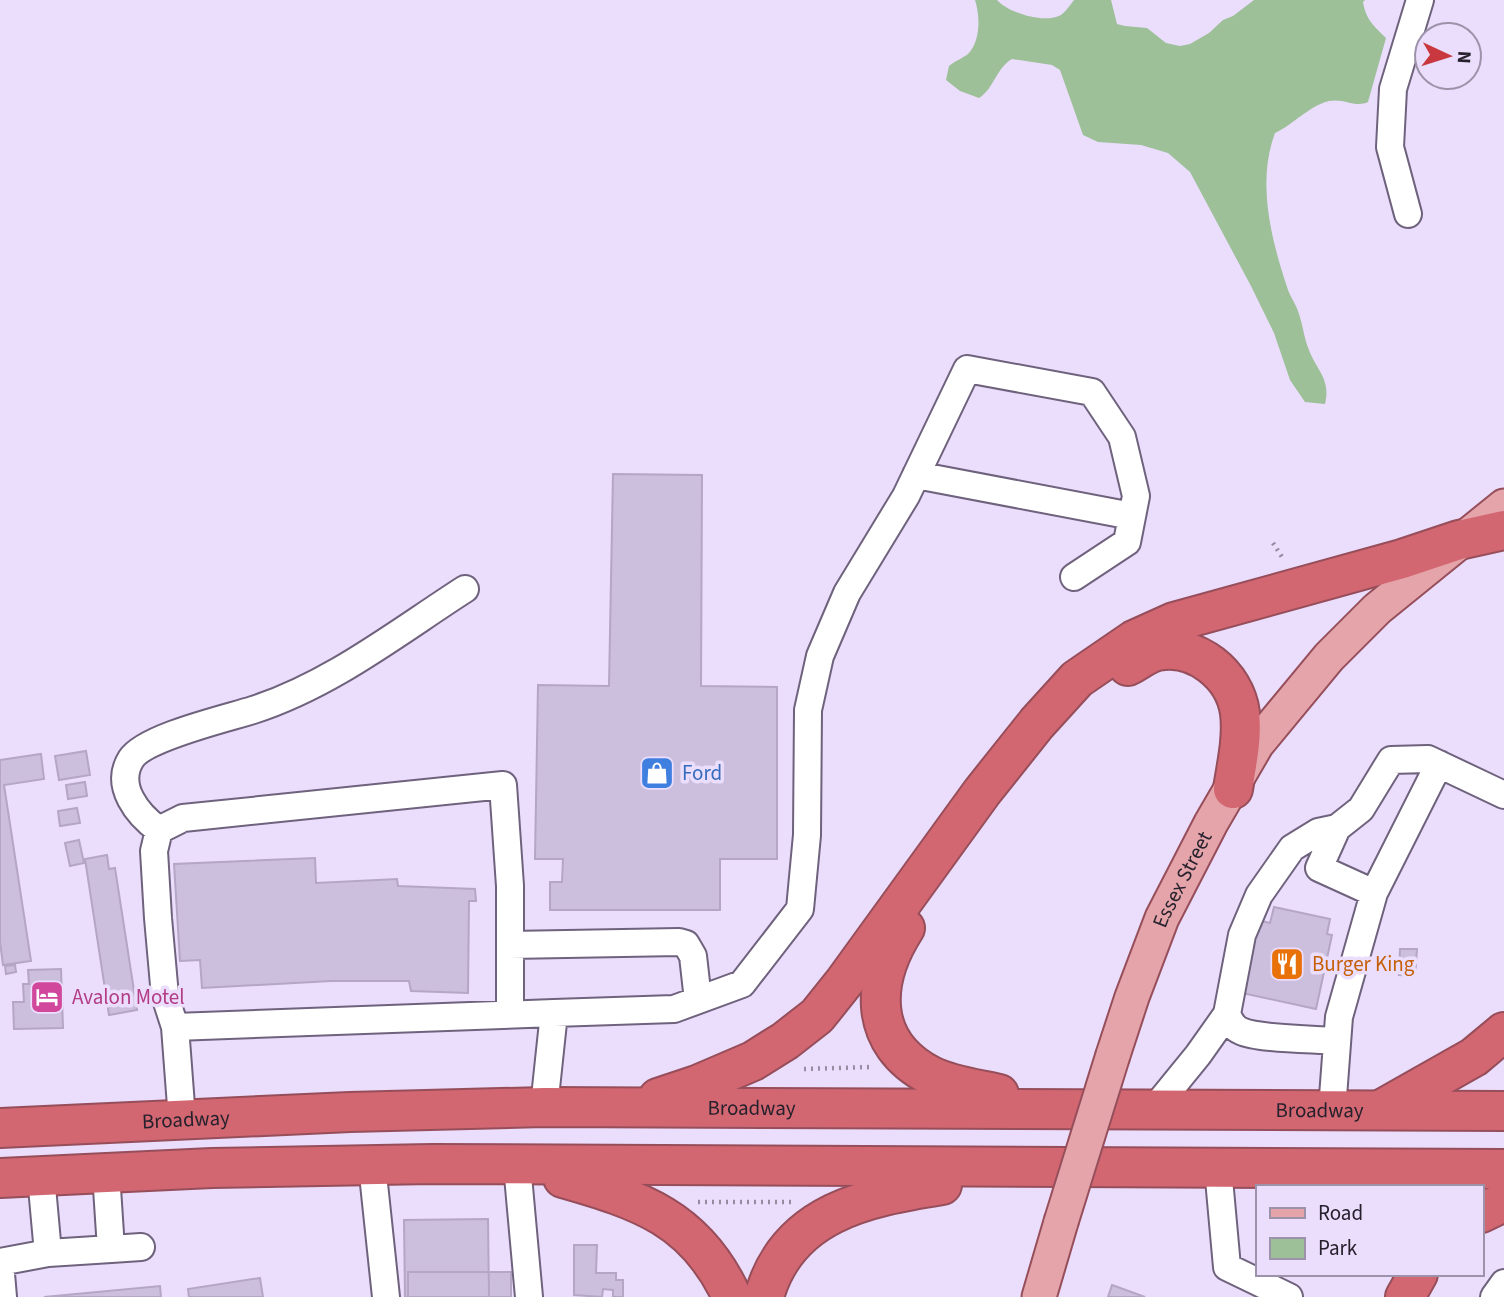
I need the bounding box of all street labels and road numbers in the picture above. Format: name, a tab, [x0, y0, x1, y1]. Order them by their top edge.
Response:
street label: Essex Street	[1145, 826, 1219, 932]
street label: Broadway	[707, 1093, 796, 1123]
street label: Broadway	[1275, 1095, 1364, 1125]
street label: Broadway	[141, 1103, 231, 1137]

